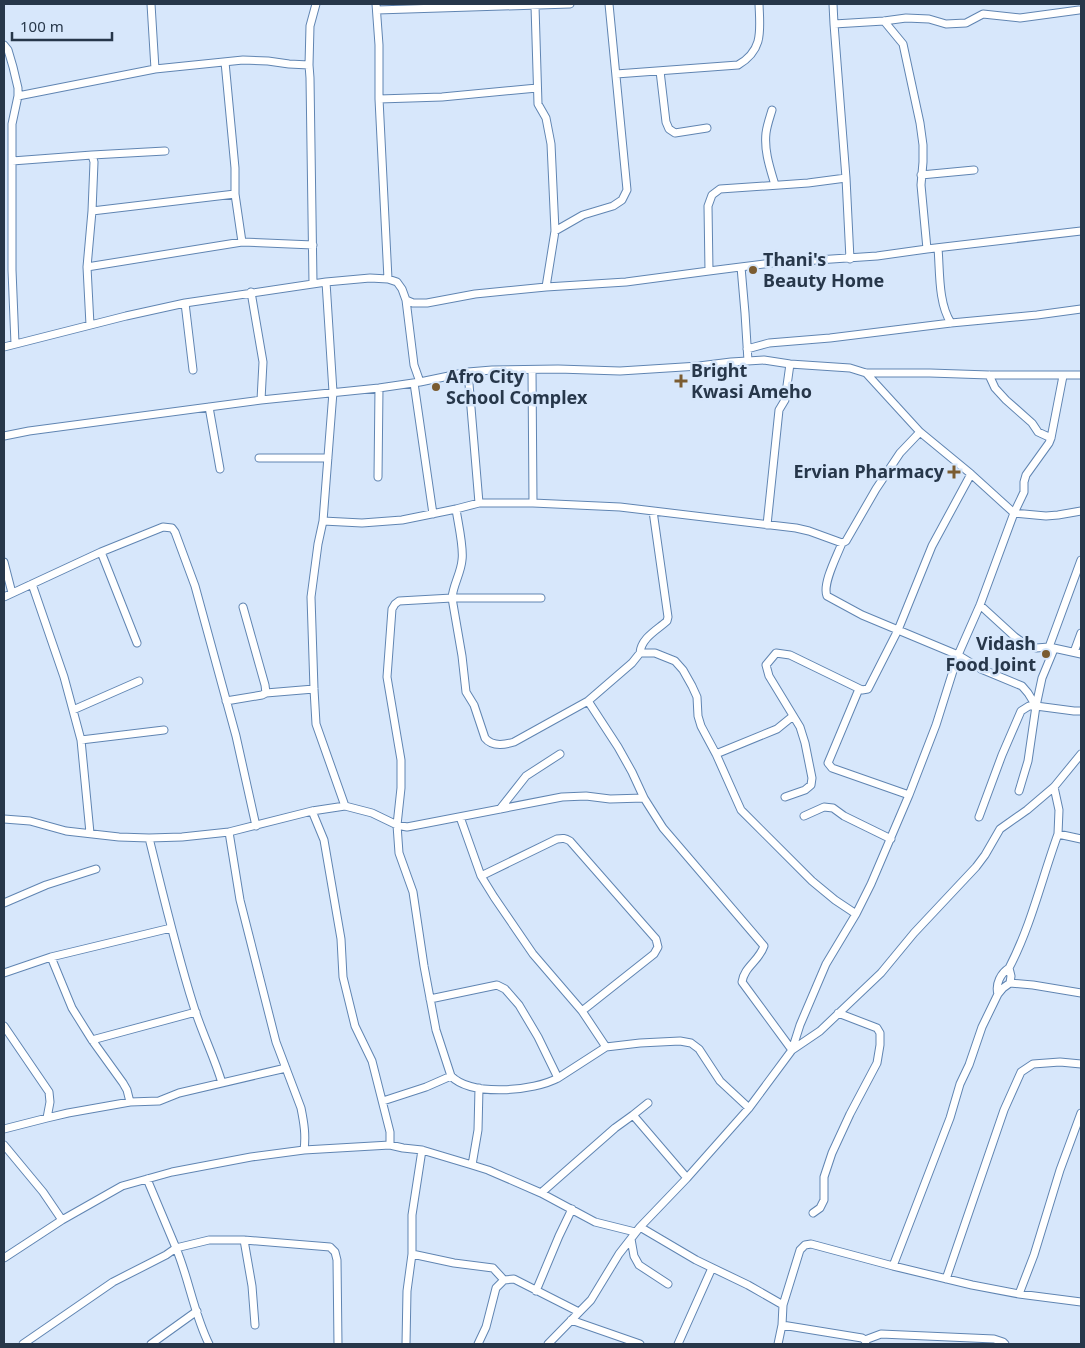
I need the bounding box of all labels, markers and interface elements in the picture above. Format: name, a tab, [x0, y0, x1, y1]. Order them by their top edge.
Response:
scale bar	[12, 10, 112, 42]
text: 100 m	[20, 16, 64, 36]
place label: Thani's Beauty Home	[763, 247, 884, 292]
marker: Thani's Beauty Home	[747, 264, 759, 276]
place label: Bright Kwasi Ameho	[691, 358, 812, 403]
place label: Afro City School Complex	[446, 364, 588, 409]
marker: Bright Kwasi Ameho	[675, 375, 687, 387]
marker: Afro City School Complex	[430, 381, 442, 393]
place label: Ervian Pharmacy	[793, 459, 945, 483]
marker: Ervian Pharmacy	[948, 466, 960, 478]
place label: Vidash Food Joint	[945, 631, 1036, 676]
marker: Vidash Food Joint	[1040, 648, 1052, 660]

